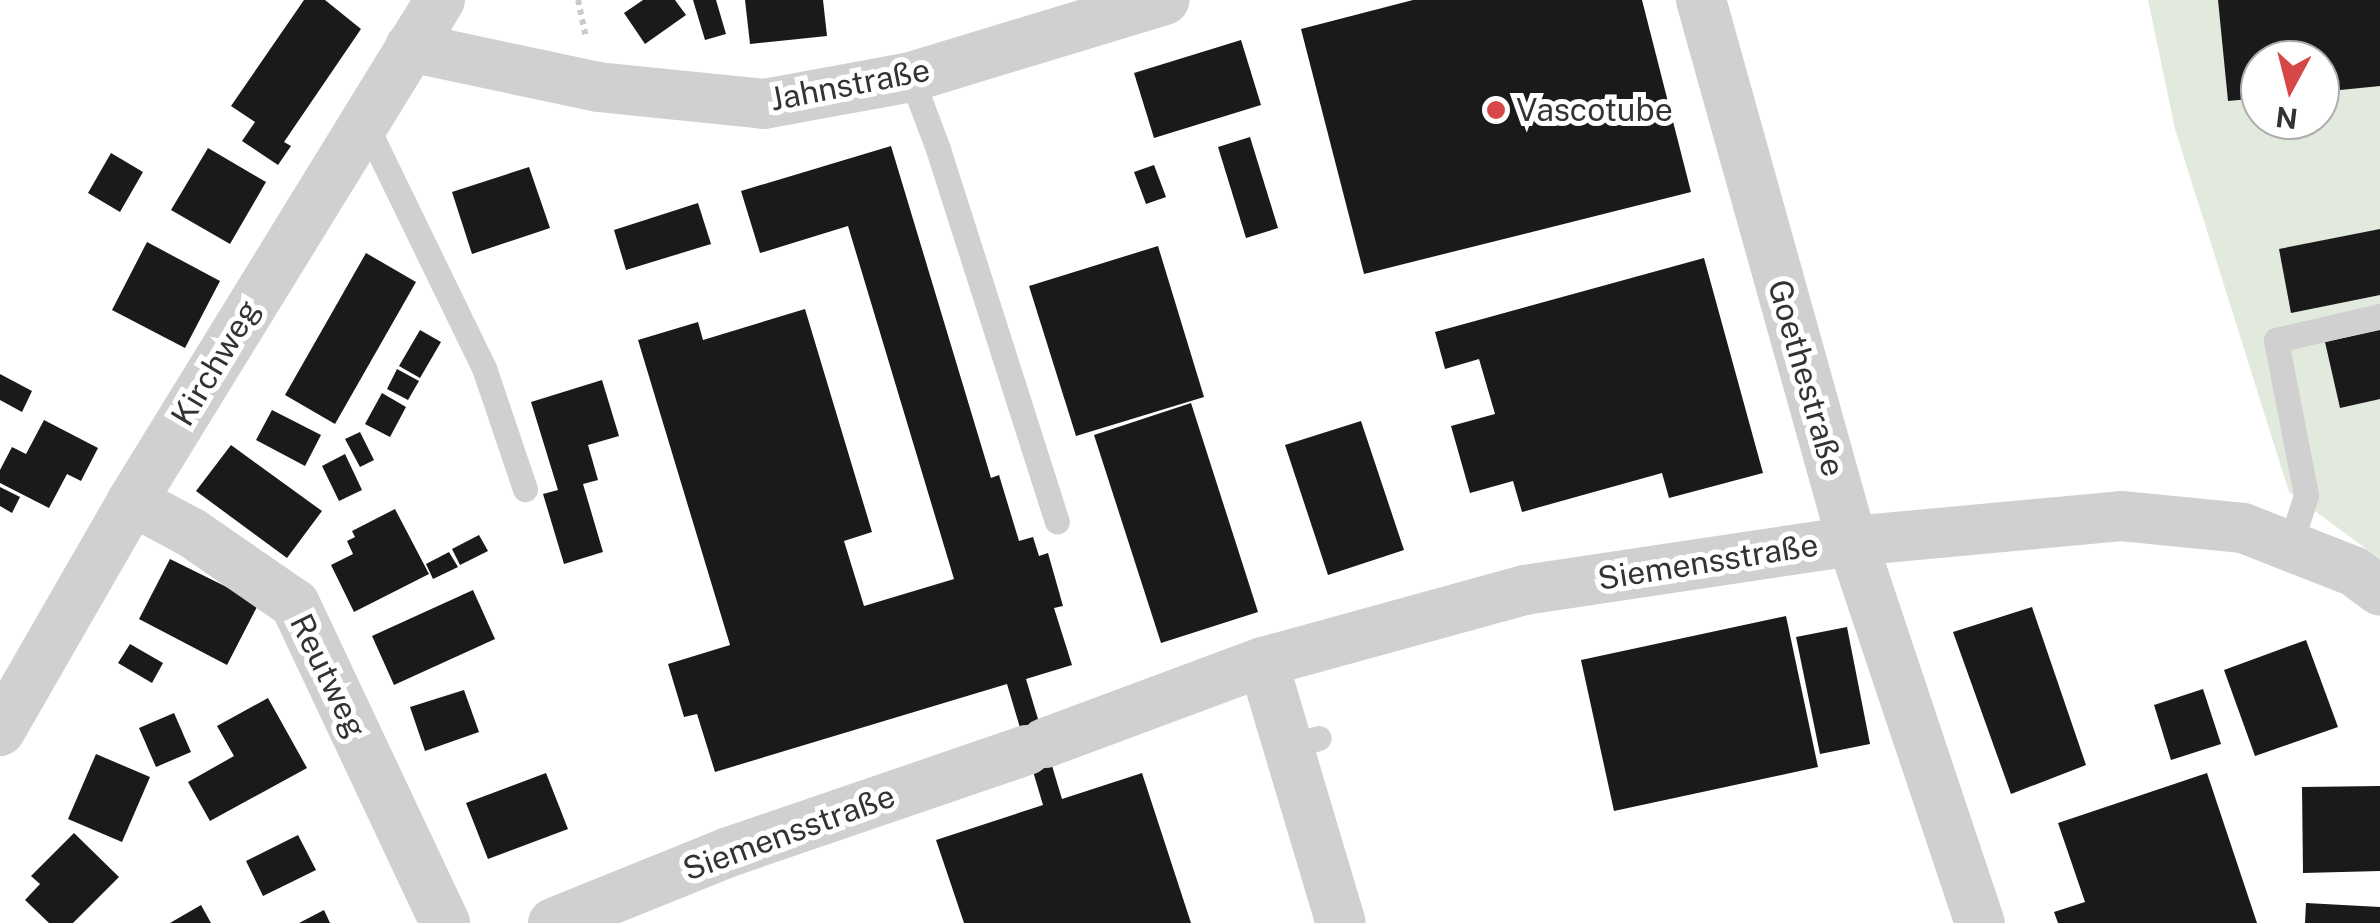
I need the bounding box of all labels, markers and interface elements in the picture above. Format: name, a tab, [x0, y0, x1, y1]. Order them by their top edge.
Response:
north arrow	[2240, 40, 2340, 140]
street label: Jahnstraße	[767, 51, 933, 119]
place label: Vascotube	[1516, 91, 1673, 129]
marker: Vascotube	[1485, 99, 1507, 121]
text: N	[2274, 101, 2299, 136]
street label: Goethestraße	[1760, 275, 1852, 481]
street label: Kirchweg	[164, 293, 268, 433]
street label: Siemensstraße	[1595, 526, 1821, 598]
street label: Reutweg	[282, 608, 374, 744]
street label: Siemensstraße	[678, 777, 900, 889]

